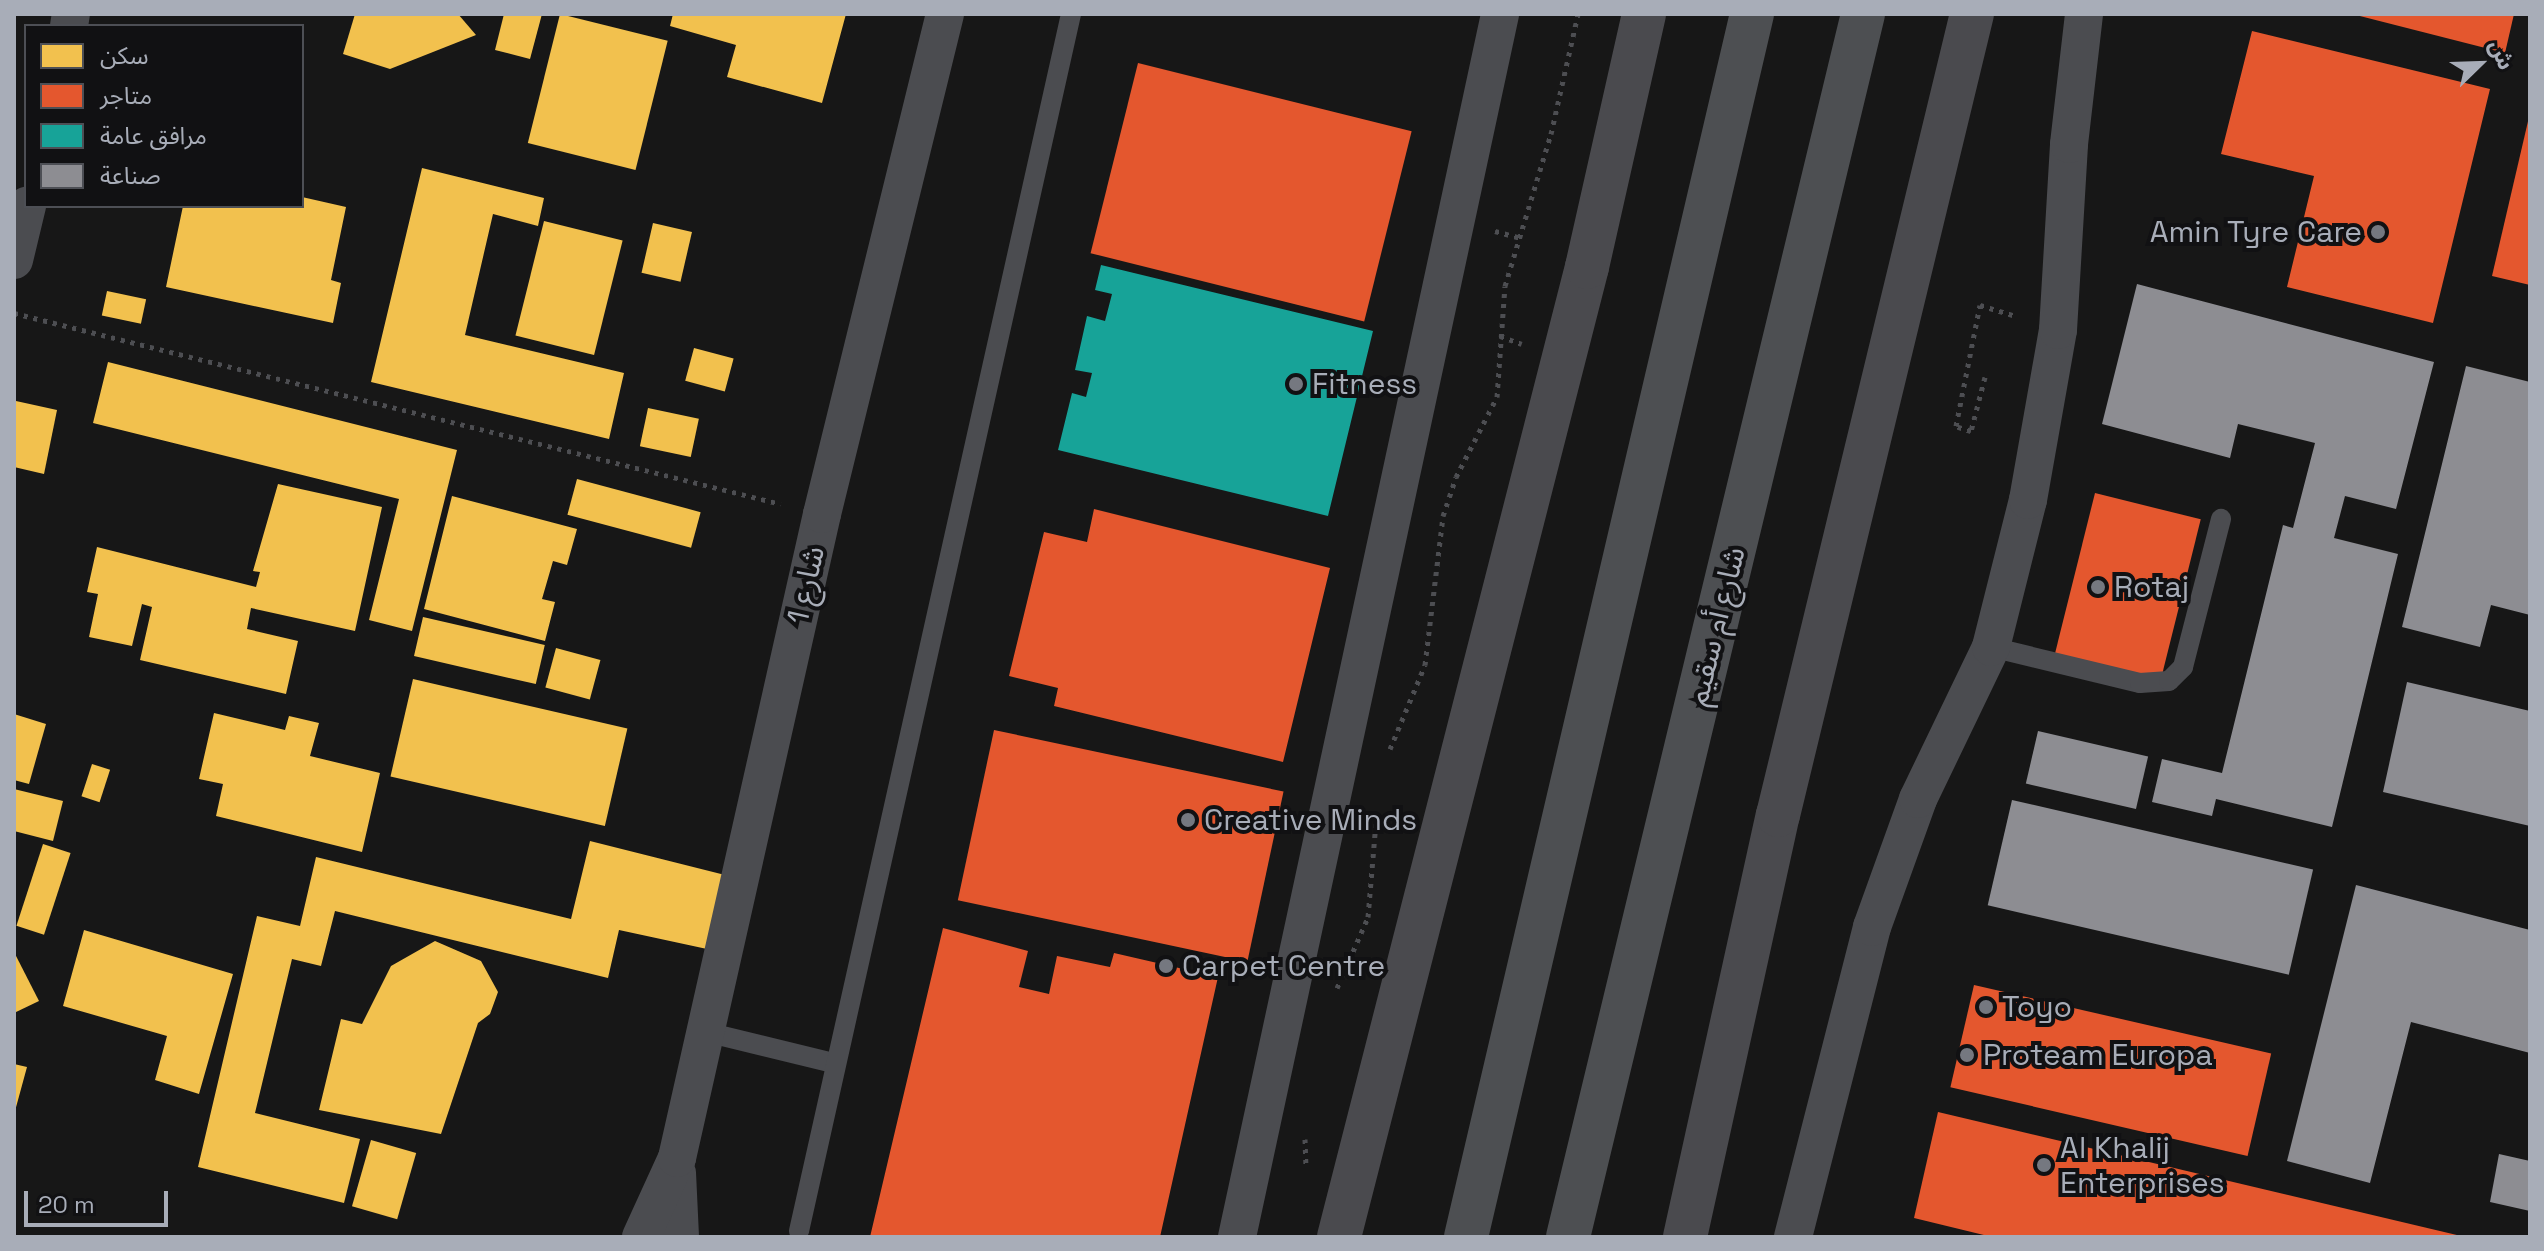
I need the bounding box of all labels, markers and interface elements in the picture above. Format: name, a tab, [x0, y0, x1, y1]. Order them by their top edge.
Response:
legend	[24, 24, 304, 208]
north arrow	[2440, 24, 2520, 104]
text: ش	[2483, 35, 2521, 74]
text: سكن	[100, 40, 149, 71]
text: متاجر	[100, 80, 152, 111]
text: مرافق عامة	[100, 120, 207, 151]
text: صناعة	[100, 160, 161, 191]
place label: Amin Tyre Care	[2149, 214, 2362, 250]
marker: Amin Tyre Care	[2369, 223, 2387, 241]
place label: Fitness	[1312, 366, 1417, 402]
marker: Fitness	[1287, 375, 1305, 393]
street label: شارع 1	[780, 543, 832, 627]
street label: شارع أم سقيم	[1679, 543, 1753, 709]
place label: Rotaj	[2114, 569, 2189, 605]
marker: Rotaj	[2089, 578, 2107, 596]
place label: Creative Minds	[1204, 802, 1417, 838]
marker: Creative Minds	[1179, 811, 1197, 829]
place label: Carpet Centre	[1182, 948, 1385, 984]
marker: Carpet Centre	[1157, 957, 1175, 975]
place label: Toyo	[2002, 989, 2072, 1025]
marker: Toyo	[1977, 998, 1995, 1016]
place label: Proteam Europa	[1983, 1037, 2213, 1073]
marker: Proteam Europa	[1958, 1046, 1976, 1064]
place label: Al Khalij Enterprises	[2060, 1130, 2225, 1200]
marker: Al Khalij Enterprises	[2035, 1156, 2053, 1174]
scale bar	[28, 1175, 172, 1225]
text: 20 m	[38, 1189, 95, 1220]

